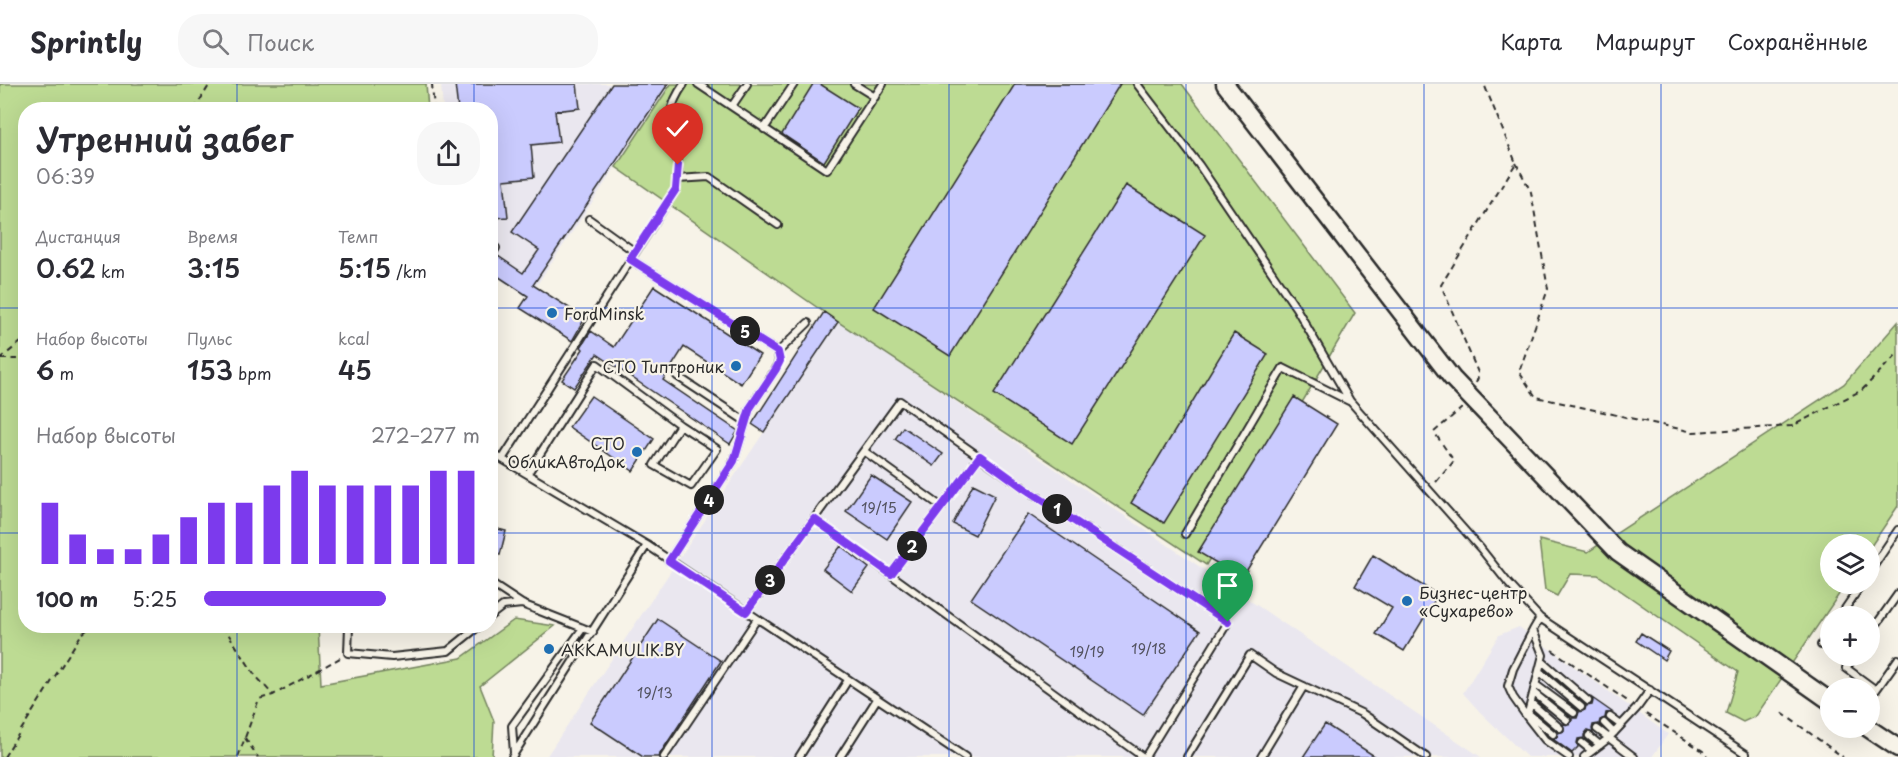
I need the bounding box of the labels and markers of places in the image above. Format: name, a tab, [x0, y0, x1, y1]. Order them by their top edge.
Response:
pin	[652, 103, 703, 165]
place label: FordMinsk	[564, 301, 645, 325]
marker: FordMinsk	[545, 306, 559, 320]
pin: 5	[730, 316, 760, 346]
place label: СТО Типтроник	[602, 354, 724, 378]
marker: СТО Типтроник	[729, 359, 743, 373]
place label: СТО ОбликАвтоДок	[508, 431, 625, 473]
marker: СТО ОбликАвтоДок	[630, 445, 644, 459]
pin: 4	[694, 485, 724, 515]
pin: 1	[1042, 494, 1072, 524]
pin: 2	[897, 531, 927, 561]
pin	[1202, 560, 1253, 622]
pin: 3	[755, 565, 785, 595]
place label: Бизнес-центр «Сухарево»	[1419, 580, 1527, 622]
marker: Бизнес-центр «Сухарево»	[1400, 594, 1414, 608]
place label: AKKAMULIK.BY	[561, 637, 684, 661]
marker: AKKAMULIK.BY	[542, 642, 556, 656]

